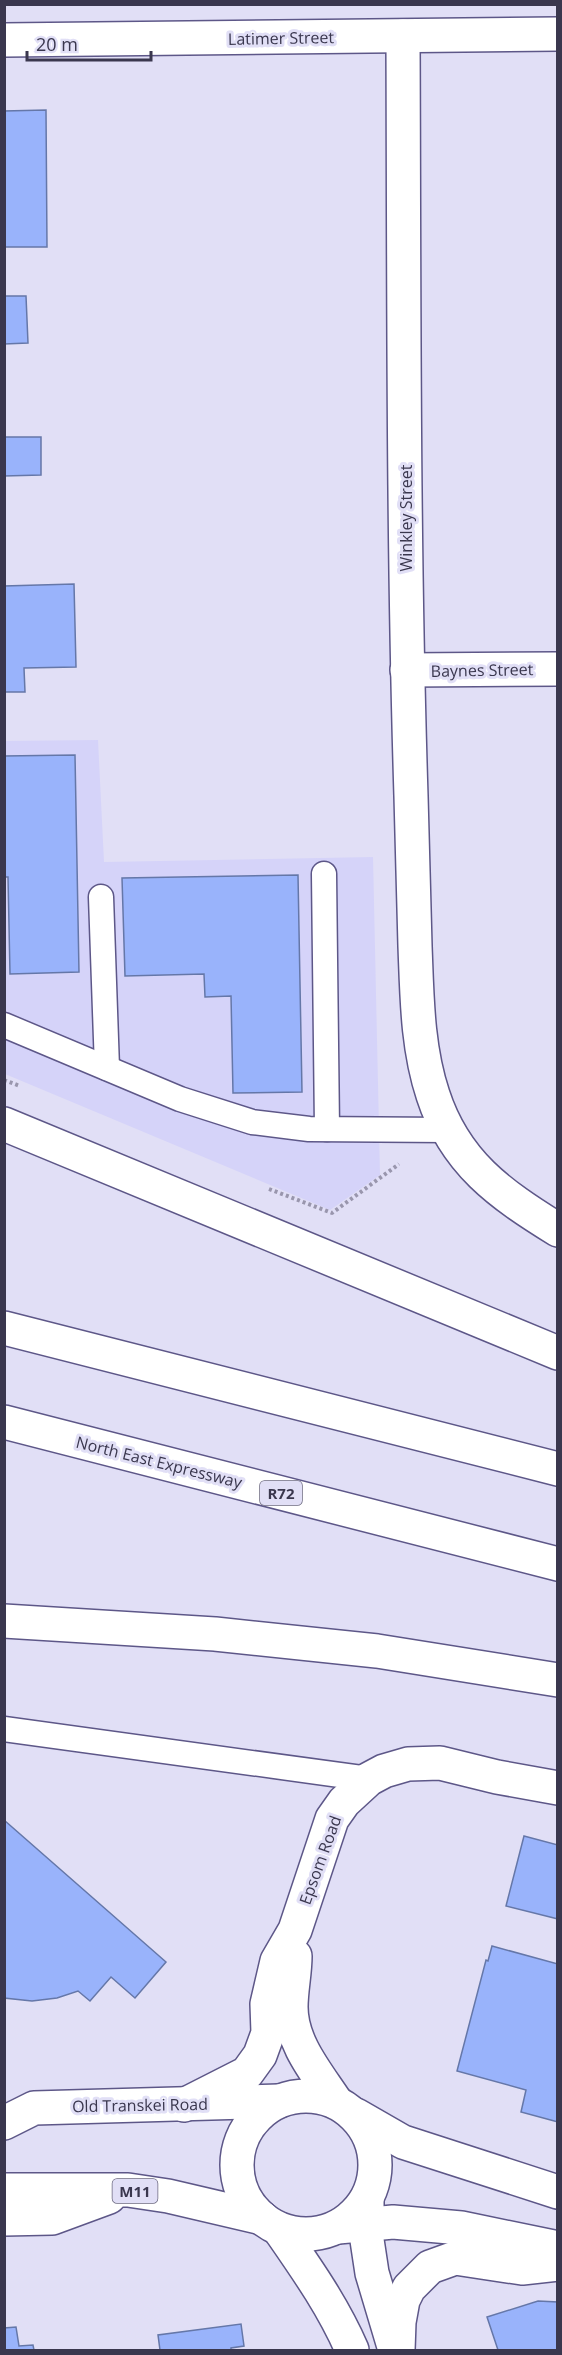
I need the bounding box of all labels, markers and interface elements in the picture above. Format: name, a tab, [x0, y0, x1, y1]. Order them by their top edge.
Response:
scale bar	[27, 24, 152, 62]
street label: Latimer Street	[228, 26, 335, 50]
text: 20 m	[36, 32, 78, 56]
street label: Winkley Street	[395, 464, 417, 571]
street label: Baynes Street	[431, 658, 534, 682]
street label: North East Expressway	[74, 1431, 245, 1494]
road number: R72	[260, 1481, 302, 1505]
street label: Epsom Road	[294, 1813, 346, 1907]
street label: Old Transkei Road	[72, 2093, 208, 2117]
road number: M11	[112, 2179, 158, 2203]

